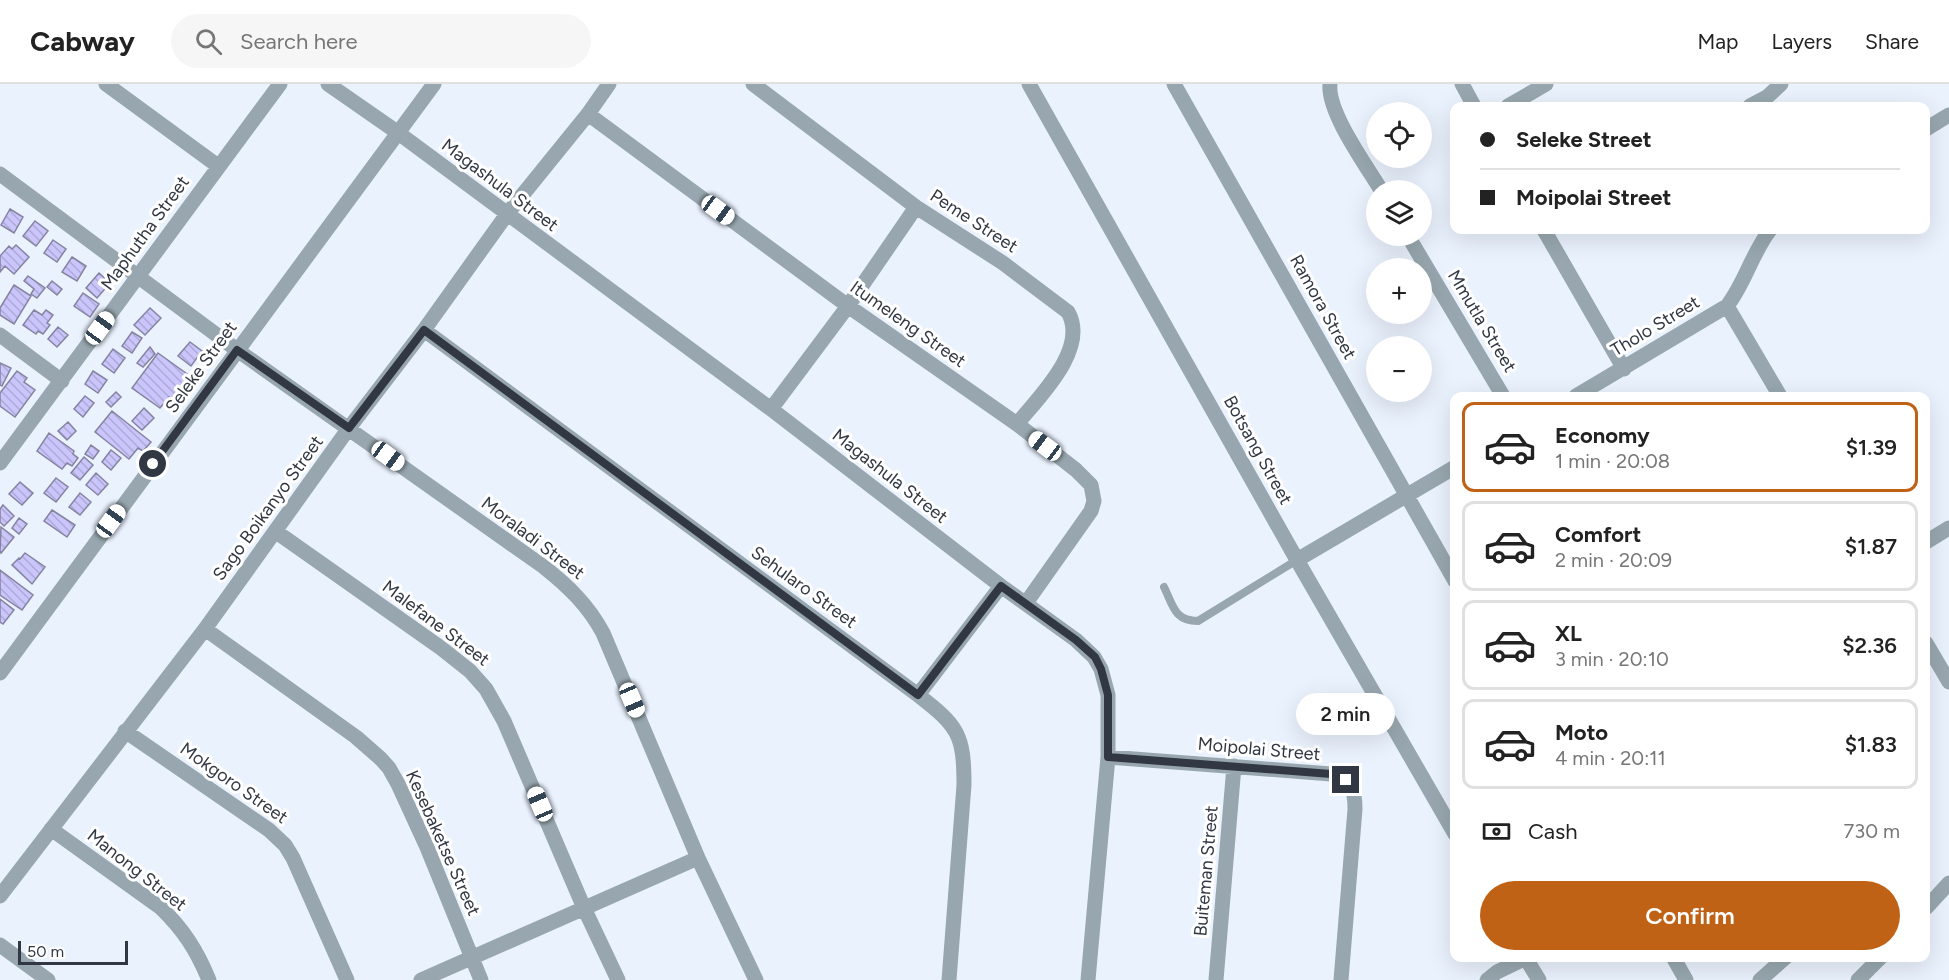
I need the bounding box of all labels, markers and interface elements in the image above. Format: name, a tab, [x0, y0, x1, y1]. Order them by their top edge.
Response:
search box	[171, 14, 591, 68]
text: Cabway	[30, 24, 135, 58]
icon: search	[192, 25, 225, 58]
text: Search here	[240, 28, 357, 55]
text: Map	[1698, 29, 1738, 54]
text: Layers	[1771, 29, 1832, 54]
text: Share	[1865, 29, 1919, 54]
map controls	[1366, 102, 1432, 402]
button: locate	[1366, 102, 1432, 168]
text: Seleke Street	[1516, 126, 1652, 153]
street label: Magashula Street	[437, 134, 563, 236]
street label: Maphutha Street	[96, 171, 194, 294]
button: layers	[1366, 180, 1432, 246]
text: Moipolai Street	[1516, 184, 1671, 211]
street label: Peme Street	[926, 185, 1022, 258]
car	[698, 192, 738, 228]
street label: Ramora Street	[1285, 251, 1361, 363]
button: +	[1366, 258, 1432, 324]
street label: Mmutla Street	[1443, 266, 1521, 376]
street label: Itumeleng Street	[846, 276, 970, 372]
street label: Tholo Street	[1607, 291, 1704, 361]
car	[82, 308, 118, 348]
street label: Seleke Street	[160, 317, 242, 417]
button: −	[1366, 336, 1432, 402]
street label: Botsang Street	[1219, 392, 1297, 509]
icon: car	[1483, 420, 1537, 474]
text: Economy	[1555, 422, 1650, 449]
street label: Magashula Street	[828, 424, 952, 528]
car	[1025, 428, 1065, 464]
street label: Sago Boikanyo Street	[208, 431, 328, 585]
text: $1.39	[1846, 434, 1897, 461]
car	[368, 438, 408, 474]
text: 1 min · 20:08	[1555, 449, 1670, 473]
route start	[139, 450, 166, 477]
street label: Moraladi Street	[477, 492, 589, 584]
car	[93, 501, 129, 541]
icon: car	[1483, 519, 1537, 573]
text: Comfort	[1555, 521, 1641, 548]
text: $1.87	[1845, 533, 1897, 560]
street label: Sehularo Street	[747, 541, 861, 633]
text: 2 min · 20:09	[1555, 548, 1672, 572]
street label: Malefane Street	[378, 575, 494, 671]
icon: car	[1483, 618, 1537, 672]
text: XL	[1555, 620, 1582, 647]
text: $2.36	[1842, 632, 1897, 659]
text: 3 min · 20:10	[1555, 647, 1669, 671]
car	[617, 680, 647, 720]
callout: 2 min	[1296, 693, 1396, 735]
text: 2 min	[1321, 702, 1370, 726]
icon: car	[1483, 717, 1537, 771]
text: Moto	[1555, 719, 1608, 746]
text: $1.83	[1845, 731, 1897, 758]
street label: Moipolai Street	[1197, 733, 1321, 765]
street label: Mokgoro Street	[176, 738, 292, 828]
text: 4 min · 20:11	[1555, 746, 1666, 770]
route end	[1332, 766, 1359, 793]
street label: Kesebaketse Street	[401, 767, 485, 919]
car	[525, 784, 555, 824]
street label: Buiteman Street	[1189, 805, 1223, 937]
icon: cash	[1480, 815, 1513, 848]
text: Cash	[1528, 818, 1578, 845]
text: 730 m	[1844, 819, 1900, 843]
street label: Manong Street	[83, 824, 191, 916]
button: Confirm	[1480, 881, 1900, 950]
scale bar	[18, 938, 128, 966]
text: 50 m	[27, 942, 64, 961]

